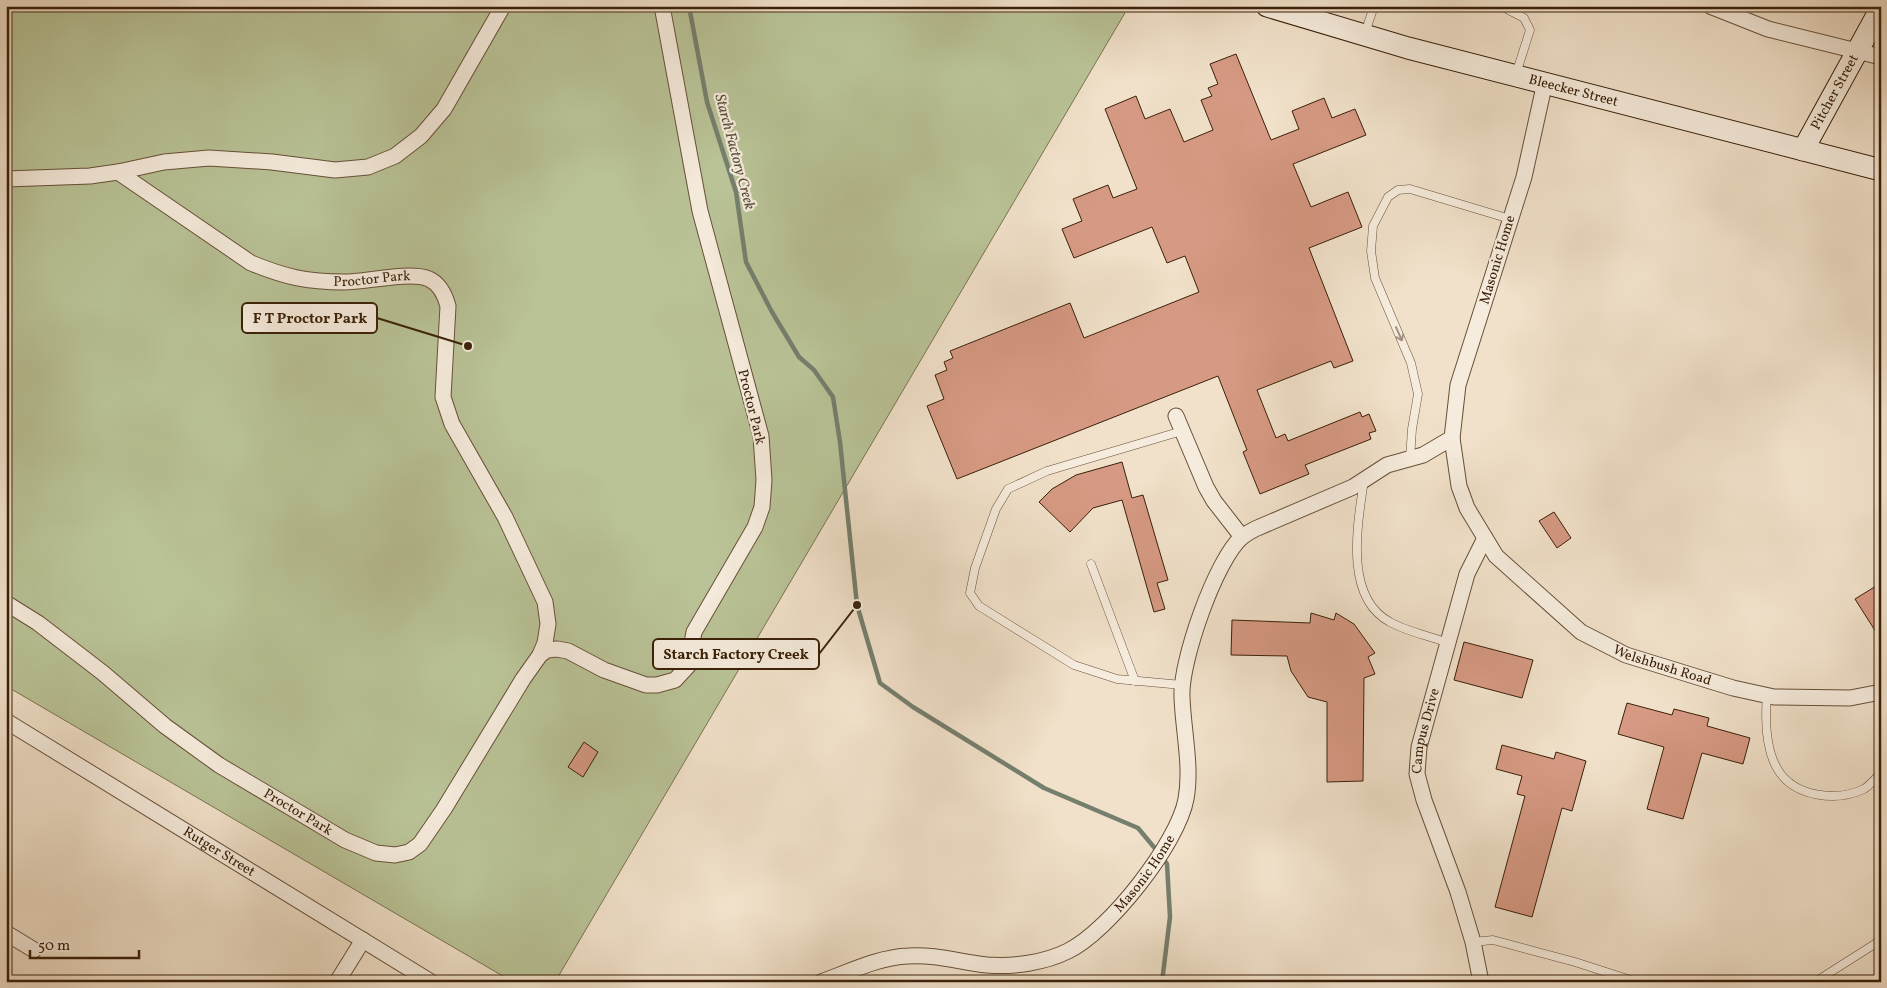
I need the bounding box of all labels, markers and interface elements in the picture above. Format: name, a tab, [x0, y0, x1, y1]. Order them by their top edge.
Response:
street label: Pitcher Street	[1806, 51, 1863, 133]
street label: Bleecker Street	[1527, 70, 1620, 111]
water label: Starch Factory Creek	[708, 92, 760, 212]
street label: Masonic Home	[1475, 213, 1521, 307]
street label: Proctor Park	[333, 267, 411, 292]
callout: F T Proctor Park	[242, 303, 377, 333]
text: F T Proctor Park	[253, 309, 367, 330]
one-way arrow	[1394, 326, 1404, 341]
street label: Proctor Park	[732, 367, 770, 447]
callout: Starch Factory Creek	[653, 639, 819, 669]
street label: Welshbush Road	[1610, 640, 1714, 690]
text: Starch Factory Creek	[663, 645, 809, 666]
street label: Campus Drive	[1408, 686, 1444, 774]
street label: Proctor Park	[260, 784, 337, 840]
street label: Rutger Street	[179, 822, 259, 881]
street label: Masonic Home	[1110, 831, 1180, 917]
scale bar	[30, 928, 139, 960]
text: 50 m	[38, 936, 70, 957]

